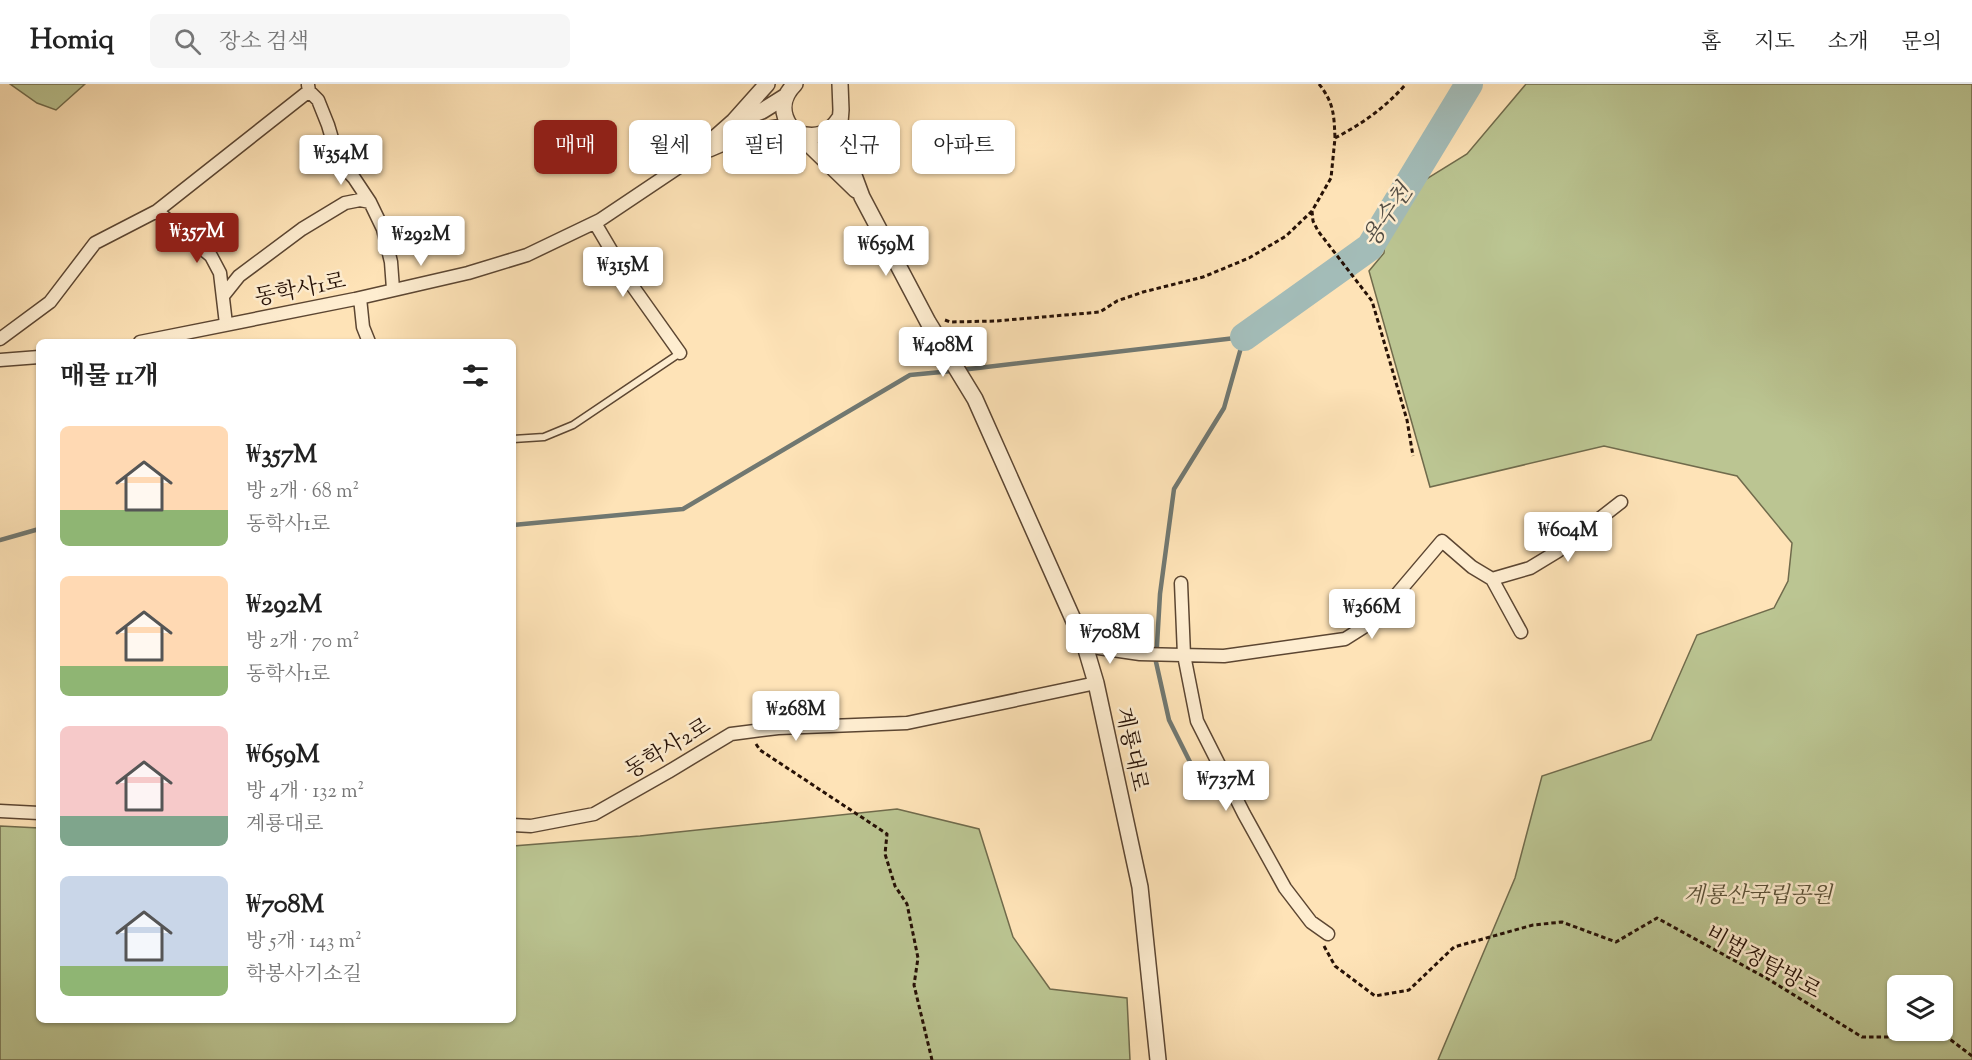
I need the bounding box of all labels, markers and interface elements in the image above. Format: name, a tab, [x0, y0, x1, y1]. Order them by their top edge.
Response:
search box	[150, 14, 570, 68]
text: Homiq	[30, 21, 114, 61]
icon: search	[171, 25, 204, 58]
text: 장소 검색	[219, 27, 309, 59]
text: 홈	[1701, 28, 1721, 58]
text: 지도	[1754, 28, 1795, 58]
text: 소개	[1828, 28, 1868, 58]
text: 문의	[1901, 28, 1942, 58]
chip: 매매	[534, 120, 617, 174]
chip: 월세	[629, 120, 711, 174]
chip: 필터	[723, 120, 806, 174]
chip: 신규	[818, 120, 900, 174]
chip: 아파트	[912, 120, 1015, 174]
pin: ₩354M	[299, 135, 383, 186]
text: ₩354M	[313, 140, 369, 169]
water label: 용수천	[1355, 176, 1423, 254]
pin: ₩357M	[155, 213, 239, 264]
pin: ₩292M	[379, 216, 463, 267]
text: ₩357M	[170, 218, 224, 247]
text: ₩292M	[392, 221, 450, 250]
pin: ₩659M	[844, 226, 928, 277]
text: ₩659M	[858, 231, 914, 260]
pin: ₩315M	[581, 247, 665, 298]
text: ₩315M	[597, 252, 649, 281]
street label: 동학사1로	[252, 266, 349, 315]
pin: ₩408M	[901, 327, 985, 378]
text: ₩408M	[913, 332, 973, 361]
text: 매물 11개	[60, 359, 159, 396]
icon: filters	[459, 359, 492, 392]
text: ₩357M	[246, 437, 317, 474]
icon: home	[108, 450, 180, 522]
text: 방 2개 · 68 m²	[246, 478, 359, 507]
text: 동학사1로	[246, 511, 330, 540]
pin: ₩604M	[1526, 512, 1610, 563]
text: ₩604M	[1538, 517, 1598, 546]
text: ₩292M	[246, 587, 322, 624]
pin: ₩366M	[1330, 589, 1414, 640]
text: ₩366M	[1343, 594, 1401, 623]
icon: home	[108, 600, 180, 672]
pin: ₩708M	[1068, 614, 1152, 665]
text: ₩708M	[1080, 619, 1140, 648]
text: 방 2개 · 70 m²	[246, 628, 360, 657]
text: 동학사1로	[246, 661, 330, 690]
pin: ₩268M	[754, 691, 838, 742]
text: ₩268M	[766, 696, 826, 725]
street label: 계룡대로	[1106, 705, 1155, 795]
street label: 동학사2로	[619, 711, 718, 788]
text: ₩659M	[246, 737, 320, 774]
icon: home	[108, 750, 180, 822]
pin: ₩737M	[1184, 761, 1268, 812]
text: ₩737M	[1197, 766, 1255, 795]
text: 방 4개 · 132 m²	[246, 778, 364, 807]
text: 계룡대로	[246, 811, 323, 840]
park label: 계룡산국립공원	[1684, 881, 1834, 913]
text: ₩708M	[246, 887, 324, 924]
icon: home	[108, 900, 180, 972]
street label: 비법정탐방로	[1699, 919, 1826, 1009]
text: 방 5개 · 143 m²	[246, 928, 362, 957]
text: 학봉사기소길	[246, 961, 362, 990]
map controls	[1887, 975, 1953, 1041]
button: layers	[1887, 975, 1953, 1041]

